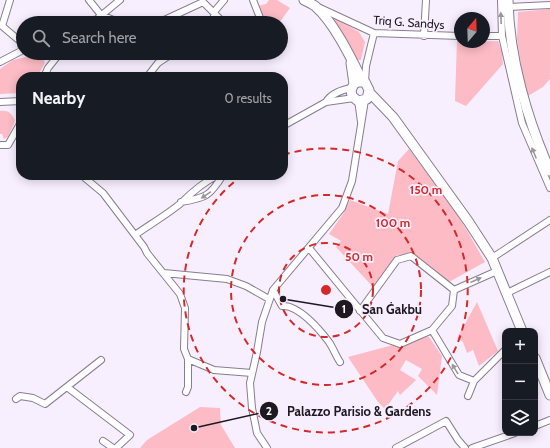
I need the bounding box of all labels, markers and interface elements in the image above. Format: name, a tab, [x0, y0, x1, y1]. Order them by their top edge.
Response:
street label: Triq G. Sandys	[373, 12, 445, 32]
north arrow	[454, 12, 490, 48]
one-way arrow	[498, 12, 505, 24]
search box	[16, 16, 288, 60]
icon: search	[30, 27, 52, 49]
text: Search here	[62, 29, 137, 47]
text: Nearby	[32, 88, 85, 108]
text: 0 results	[224, 90, 272, 106]
one-way arrow	[531, 147, 537, 158]
text: 150 m	[410, 182, 442, 197]
one-way arrow	[201, 191, 212, 199]
text: 100 m	[376, 215, 410, 230]
text: 50 m	[345, 249, 373, 264]
one-way arrow	[470, 277, 482, 283]
centre of rings	[319, 283, 333, 297]
callout: San Ġakbu	[334, 297, 430, 322]
text: 1	[342, 301, 346, 316]
text: San Ġakbu	[362, 301, 422, 317]
map controls	[502, 328, 538, 436]
button: +	[502, 328, 538, 364]
one-way arrow	[452, 363, 459, 375]
button: −	[502, 364, 538, 400]
callout: Palazzo Parisio & Gardens	[259, 399, 439, 424]
button: layers	[502, 400, 538, 436]
text: 2	[266, 403, 272, 418]
text: Palazzo Parisio & Gardens	[287, 403, 432, 419]

